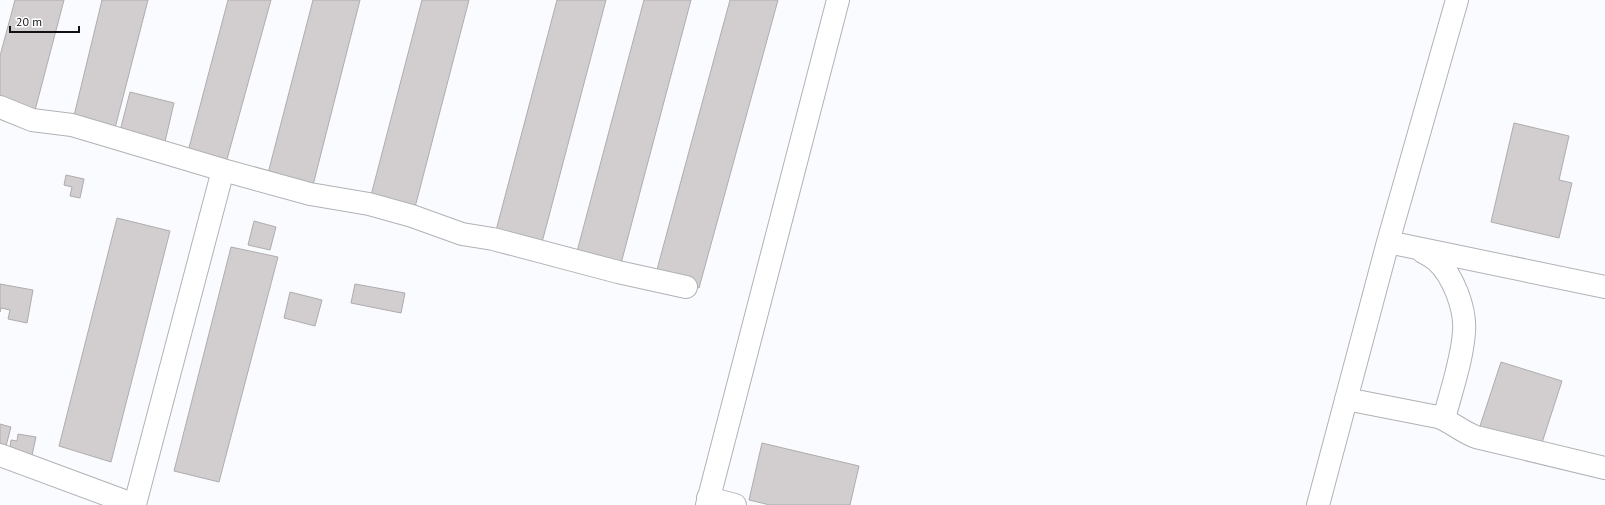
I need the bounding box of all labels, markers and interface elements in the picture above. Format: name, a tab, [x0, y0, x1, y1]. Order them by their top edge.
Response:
scale bar	[10, 8, 79, 34]
text: 20 m	[16, 14, 42, 29]

